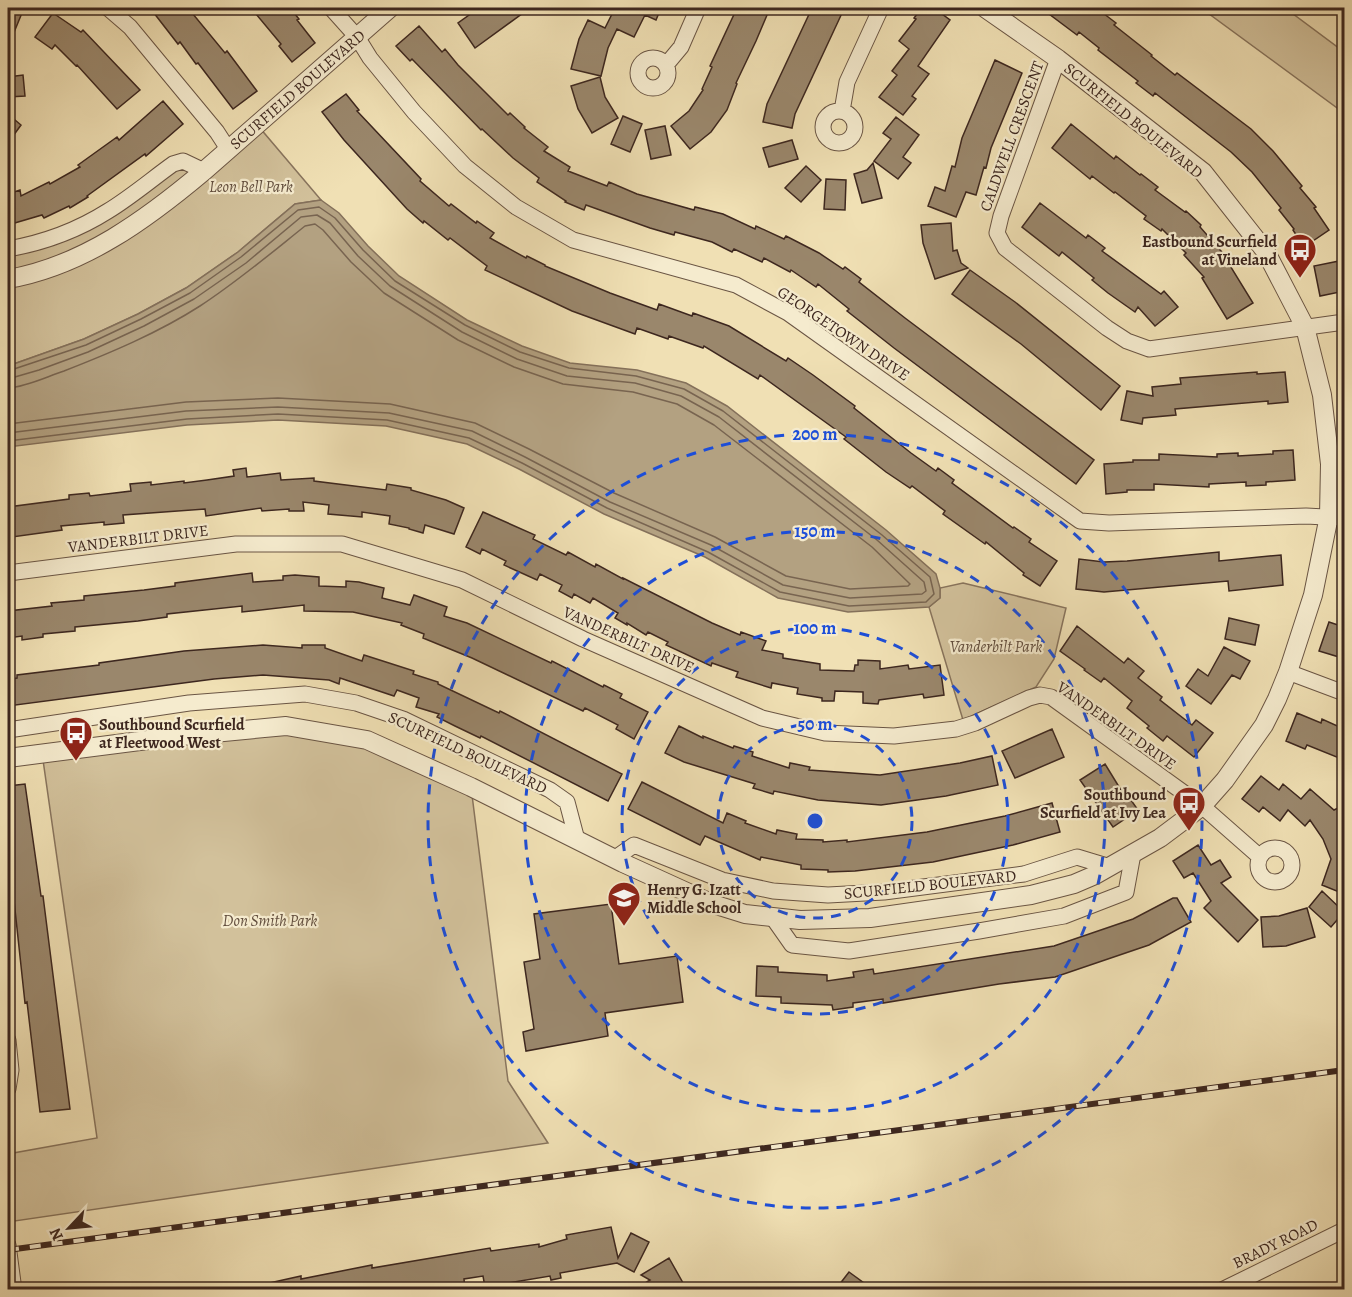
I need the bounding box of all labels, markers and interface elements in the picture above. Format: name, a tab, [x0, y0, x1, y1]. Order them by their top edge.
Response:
street label: SCURFIELD BOULEVARD	[225, 25, 370, 155]
street label: CALDWELL CRESCENT	[975, 58, 1049, 215]
street label: SCURFIELD BOULEVARD	[1059, 58, 1208, 184]
park label: Leon Bell Park	[209, 176, 293, 198]
place label: Eastbound Scurfield at Vineland	[1142, 231, 1277, 271]
bus stop icon: Eastbound Scurfield at Vineland	[1282, 232, 1318, 279]
street label: GEORGETOWN DRIVE	[773, 281, 914, 386]
text: 200 m	[792, 422, 838, 446]
street label: VANDERBILT DRIVE	[66, 519, 210, 559]
text: 150 m	[794, 519, 836, 543]
street label: VANDERBILT DRIVE	[559, 601, 698, 679]
text: 100 m	[794, 616, 836, 640]
park label: Vanderbilt Park	[950, 636, 1042, 658]
street label: VANDERBILT DRIVE	[1051, 676, 1181, 775]
street label: SCURFIELD BOULEVARD	[385, 706, 551, 799]
text: 50 m	[798, 712, 832, 736]
place label: Southbound Scurfield at Fleetwood West	[99, 714, 245, 754]
bus stop icon: Southbound Scurfield at Fleetwood West	[58, 715, 94, 762]
place label: Southbound Scurfield at Ivy Lea	[1040, 784, 1166, 824]
bus stop icon: Southbound Scurfield at Ivy Lea	[1171, 785, 1207, 832]
centre of rings	[805, 811, 825, 831]
street label: SCURFIELD BOULEVARD	[843, 865, 1017, 905]
place label: Henry G. Izatt Middle School	[647, 879, 742, 919]
school or university icon: Henry G. Izatt Middle School	[606, 880, 642, 927]
park label: Don Smith Park	[223, 910, 317, 932]
north arrow	[39, 1198, 99, 1258]
street label: BRADY ROAD	[1229, 1214, 1322, 1274]
text: N	[44, 1224, 69, 1244]

